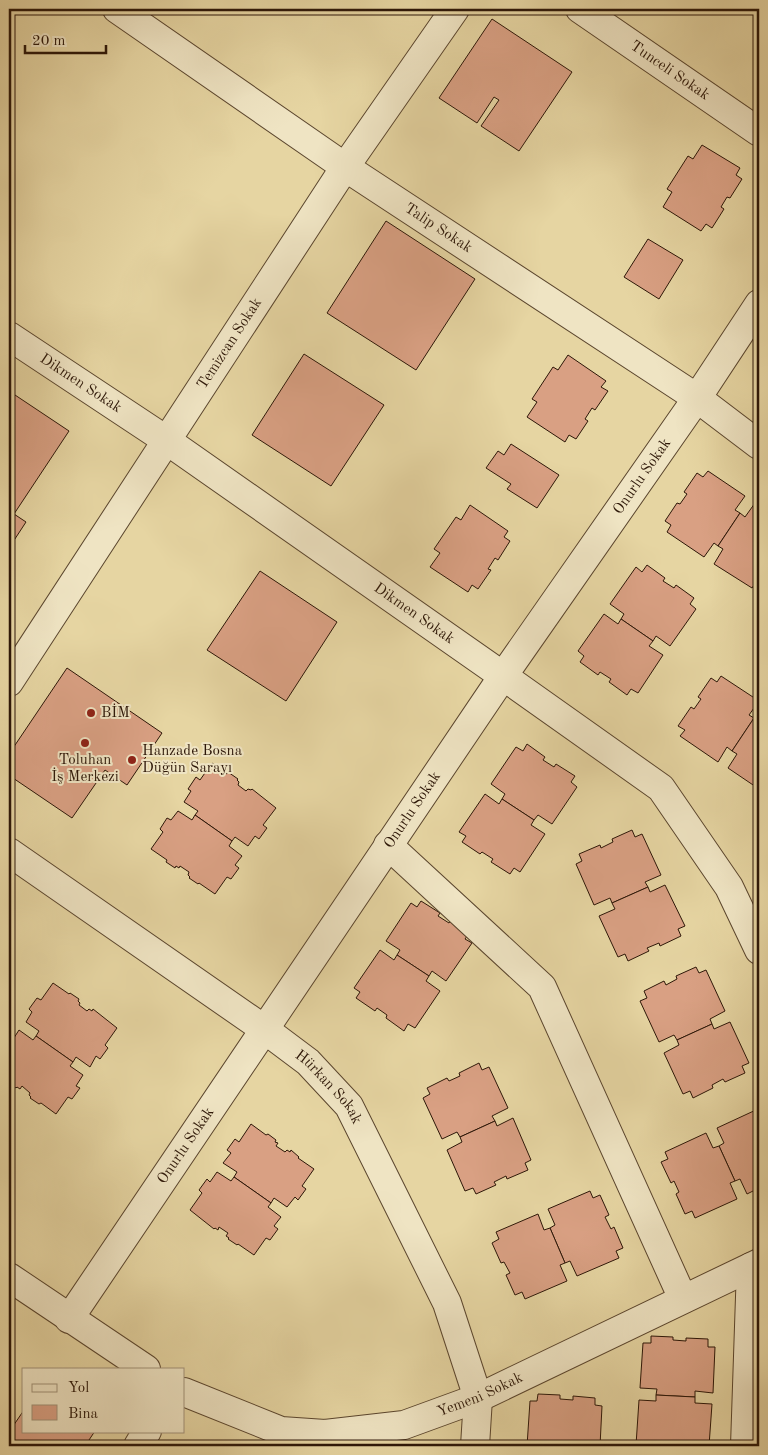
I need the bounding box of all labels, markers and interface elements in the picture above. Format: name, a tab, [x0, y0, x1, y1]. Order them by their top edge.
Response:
scale bar	[25, 22, 106, 54]
text: 20 m	[32, 34, 66, 49]
street label: Tunceli Sokak	[627, 38, 712, 103]
street label: Talip Sokak	[402, 201, 475, 256]
street label: Temizcan Sokak	[195, 295, 265, 392]
street label: Dikmen Sokak	[37, 351, 124, 416]
street label: Onurlu Sokak	[611, 436, 674, 517]
street label: Dikmen Sokak	[371, 580, 457, 647]
place label: BİM	[101, 703, 130, 721]
marker: BİM	[85, 707, 97, 719]
marker: Toluhan İş Merkezi	[79, 737, 91, 749]
place label: Hanzade Bosna Düğün Sarayı	[142, 744, 243, 776]
place label: Toluhan İş Merkezi	[51, 753, 119, 785]
marker: Hanzade Bosna Düğün Sarayı	[126, 754, 138, 766]
street label: Onurlu Sokak	[381, 769, 444, 851]
street label: Hürkan Sokak	[292, 1048, 364, 1127]
street label: Onurlu Sokak	[155, 1105, 217, 1187]
legend	[22, 1368, 185, 1432]
street label: Yemeni Sokak	[435, 1370, 526, 1420]
text: Yol	[68, 1381, 89, 1396]
text: Bina	[68, 1407, 99, 1422]

